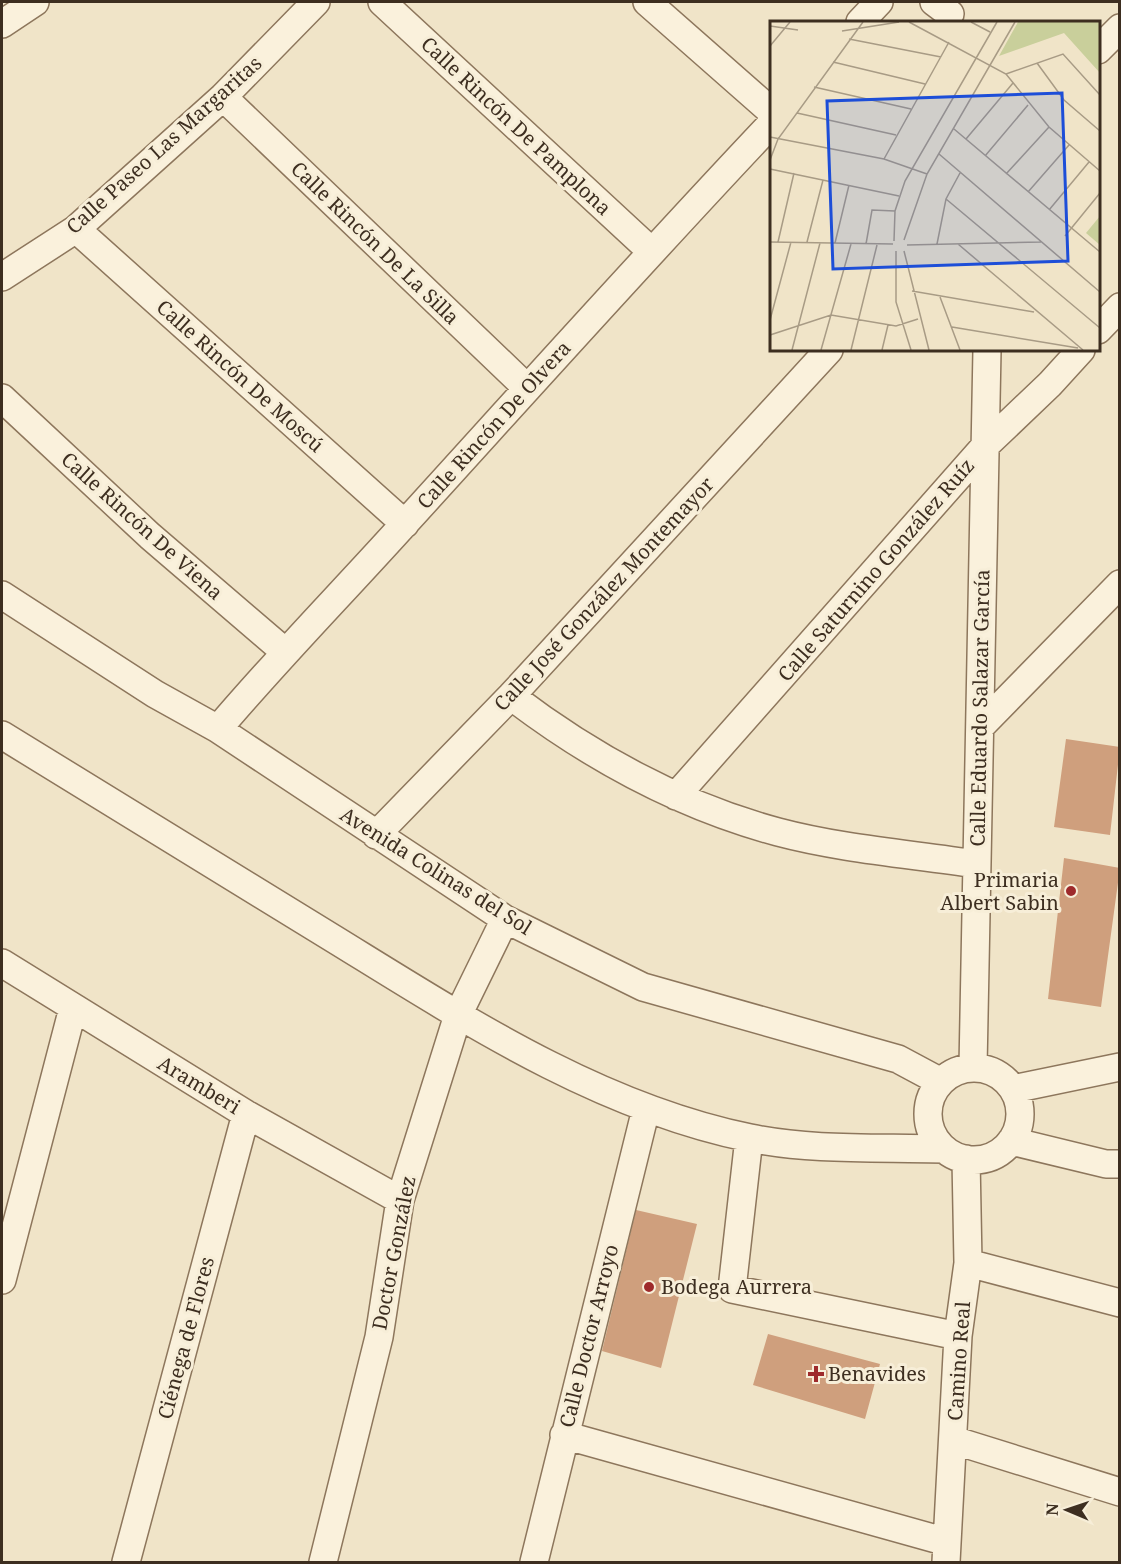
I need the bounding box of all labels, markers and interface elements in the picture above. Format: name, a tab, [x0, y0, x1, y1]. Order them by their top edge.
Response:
inset map	[770, 21, 1100, 351]
street label: Calle Rincón De Pamplona	[415, 30, 617, 221]
street label: Calle Paseo Las Margaritas	[60, 50, 267, 240]
street label: Calle Rincón De La Silla	[285, 155, 465, 330]
street label: Calle Rincón De Moscú	[151, 293, 330, 458]
street label: Calle Rincón De Olvera	[411, 335, 577, 515]
street label: Calle Rincón De Viena	[56, 446, 229, 606]
street label: Calle Saturnino González Ruíz	[771, 452, 980, 687]
street label: Calle José González Montemayor	[488, 470, 720, 717]
street label: Calle Eduardo Salazar García	[964, 569, 995, 847]
street label: Avenida Colinas del Sol	[335, 801, 537, 941]
place label: Primaria Albert Sabin	[940, 866, 1059, 916]
marker: Primaria Albert Sabin	[1064, 884, 1078, 898]
street label: Aramberi	[153, 1049, 246, 1120]
street label: Doctor González	[365, 1174, 422, 1332]
street label: Calle Doctor Arroyo	[553, 1241, 624, 1430]
street label: Ciénega de Flores	[151, 1254, 220, 1422]
place label: Bodega Aurrera	[661, 1273, 812, 1300]
marker: Bodega Aurrera	[642, 1280, 656, 1294]
street label: Camino Real	[941, 1300, 976, 1422]
place label: Benavides	[828, 1360, 926, 1387]
marker: Benavides	[809, 1367, 823, 1381]
north arrow	[1037, 1480, 1097, 1540]
text: N	[1041, 1502, 1063, 1516]

